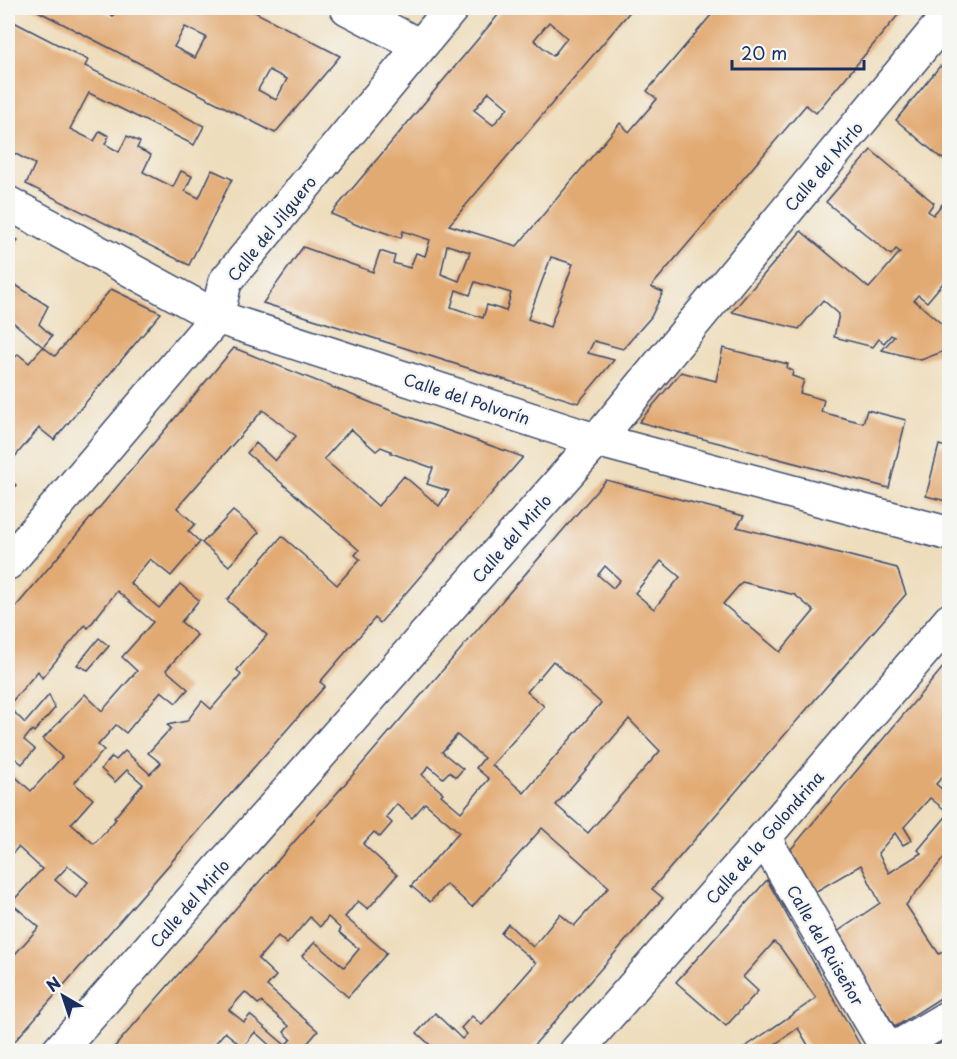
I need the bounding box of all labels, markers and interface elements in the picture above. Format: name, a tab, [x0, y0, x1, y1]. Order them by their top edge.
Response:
scale bar	[732, 33, 864, 71]
text: 20 m	[741, 39, 787, 66]
street label: Calle del Mirlo	[778, 116, 868, 216]
street label: Calle del Jilguero	[221, 170, 321, 286]
street label: Calle del Polvorín	[401, 366, 533, 430]
street label: Calle del Mirlo	[466, 488, 556, 588]
street label: Calle de la Golondrina	[699, 765, 829, 909]
street label: Calle del Mirlo	[144, 853, 234, 953]
street label: Calle del Ruiseñor	[782, 880, 871, 1010]
north arrow	[33, 966, 93, 1026]
text: N	[40, 970, 65, 997]

